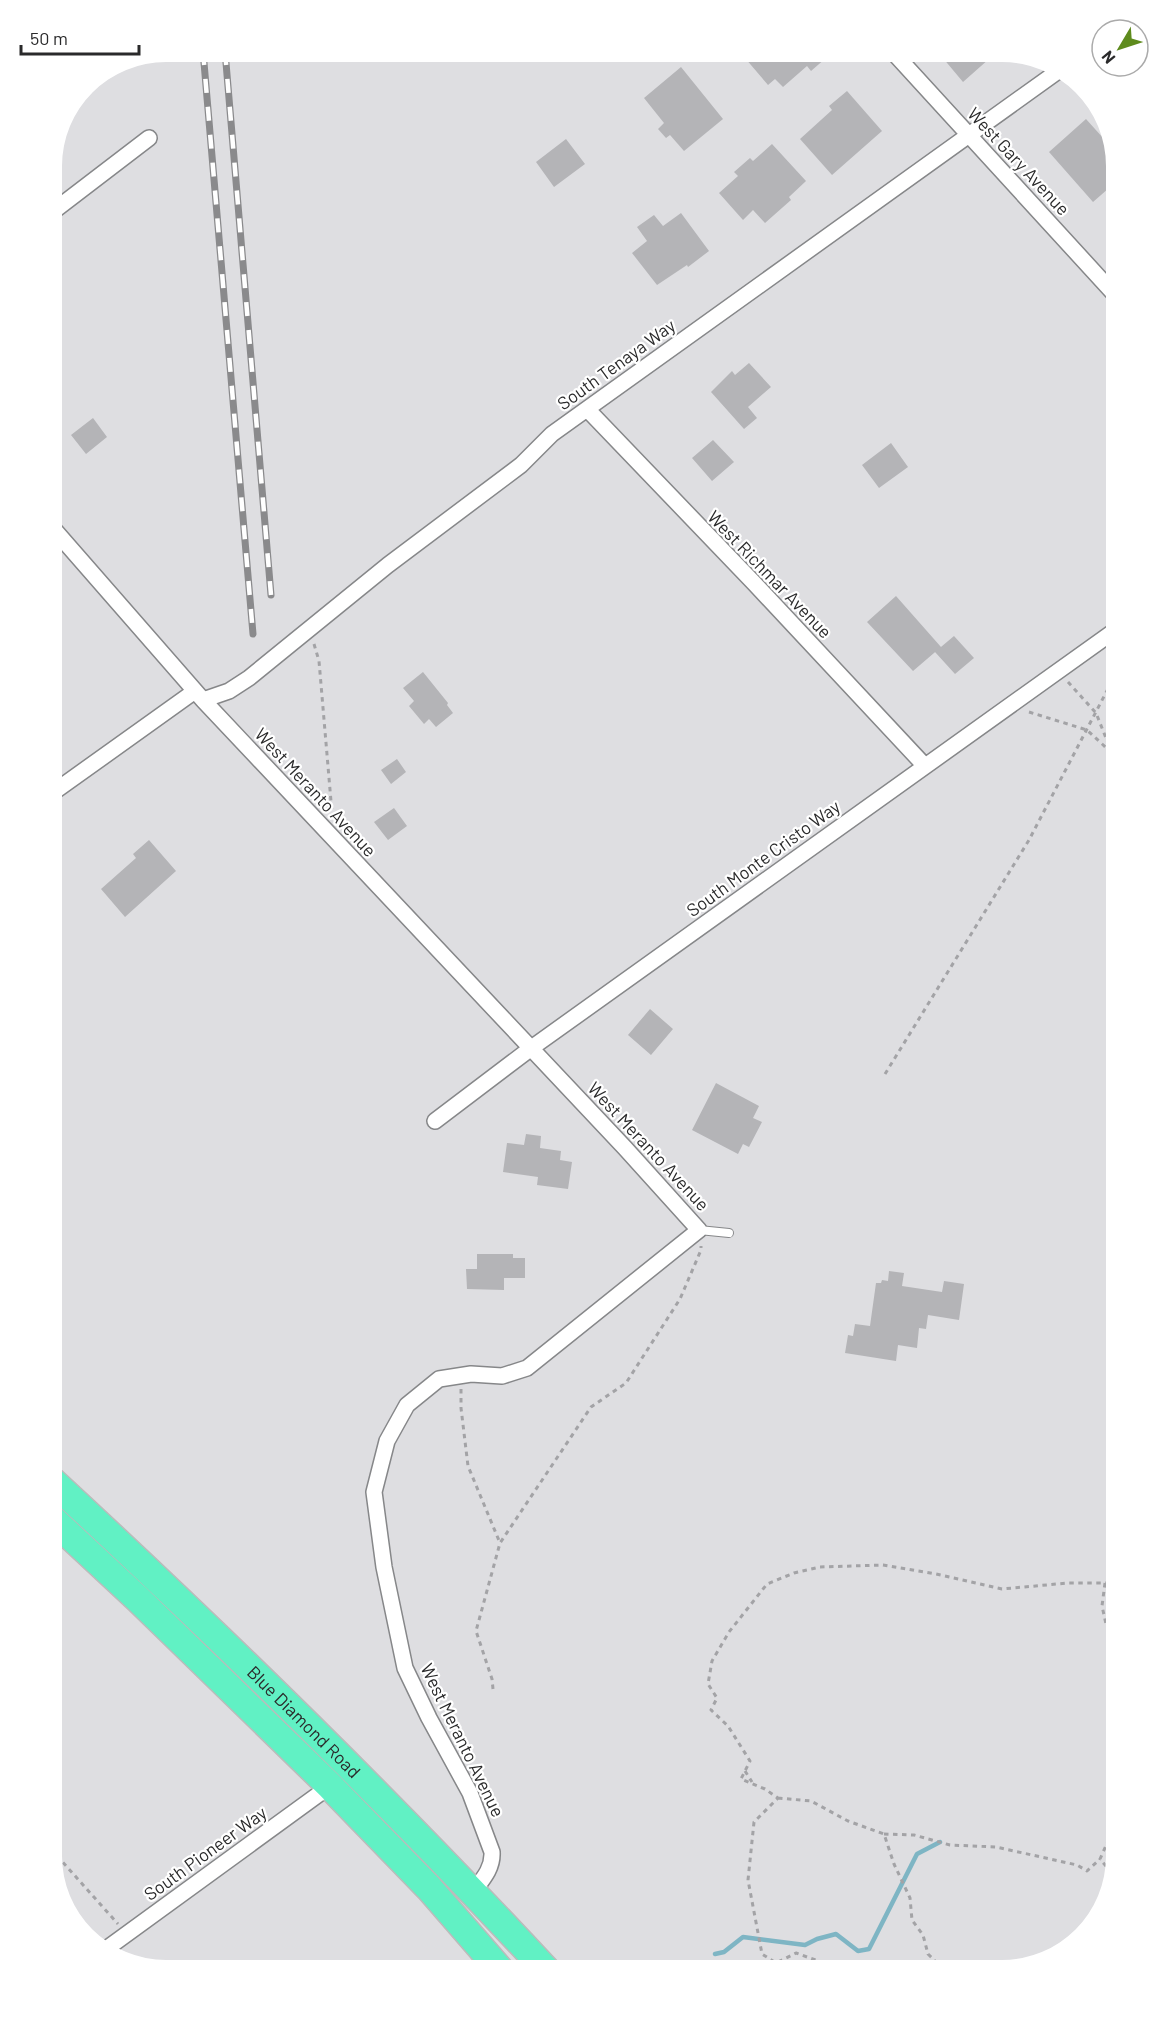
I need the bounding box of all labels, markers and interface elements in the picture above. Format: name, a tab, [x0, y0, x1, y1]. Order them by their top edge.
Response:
scale bar	[21, 18, 140, 56]
north arrow	[1090, 18, 1150, 78]
text: 50 m	[30, 27, 68, 49]
text: N	[1097, 48, 1119, 68]
street label: West Gary Avenue	[963, 103, 1075, 219]
street label: South Tenaya Way	[553, 314, 679, 414]
street label: West Richmar Avenue	[703, 505, 837, 643]
street label: West Meranto Avenue	[251, 723, 381, 861]
street label: South Monte Cristo Way	[682, 795, 844, 921]
street label: West Meranto Avenue	[584, 1077, 714, 1215]
street label: West Meranto Avenue	[416, 1660, 510, 1820]
street label: Blue Diamond Road	[243, 1661, 366, 1782]
street label: South Pioneer Way	[139, 1801, 271, 1905]

